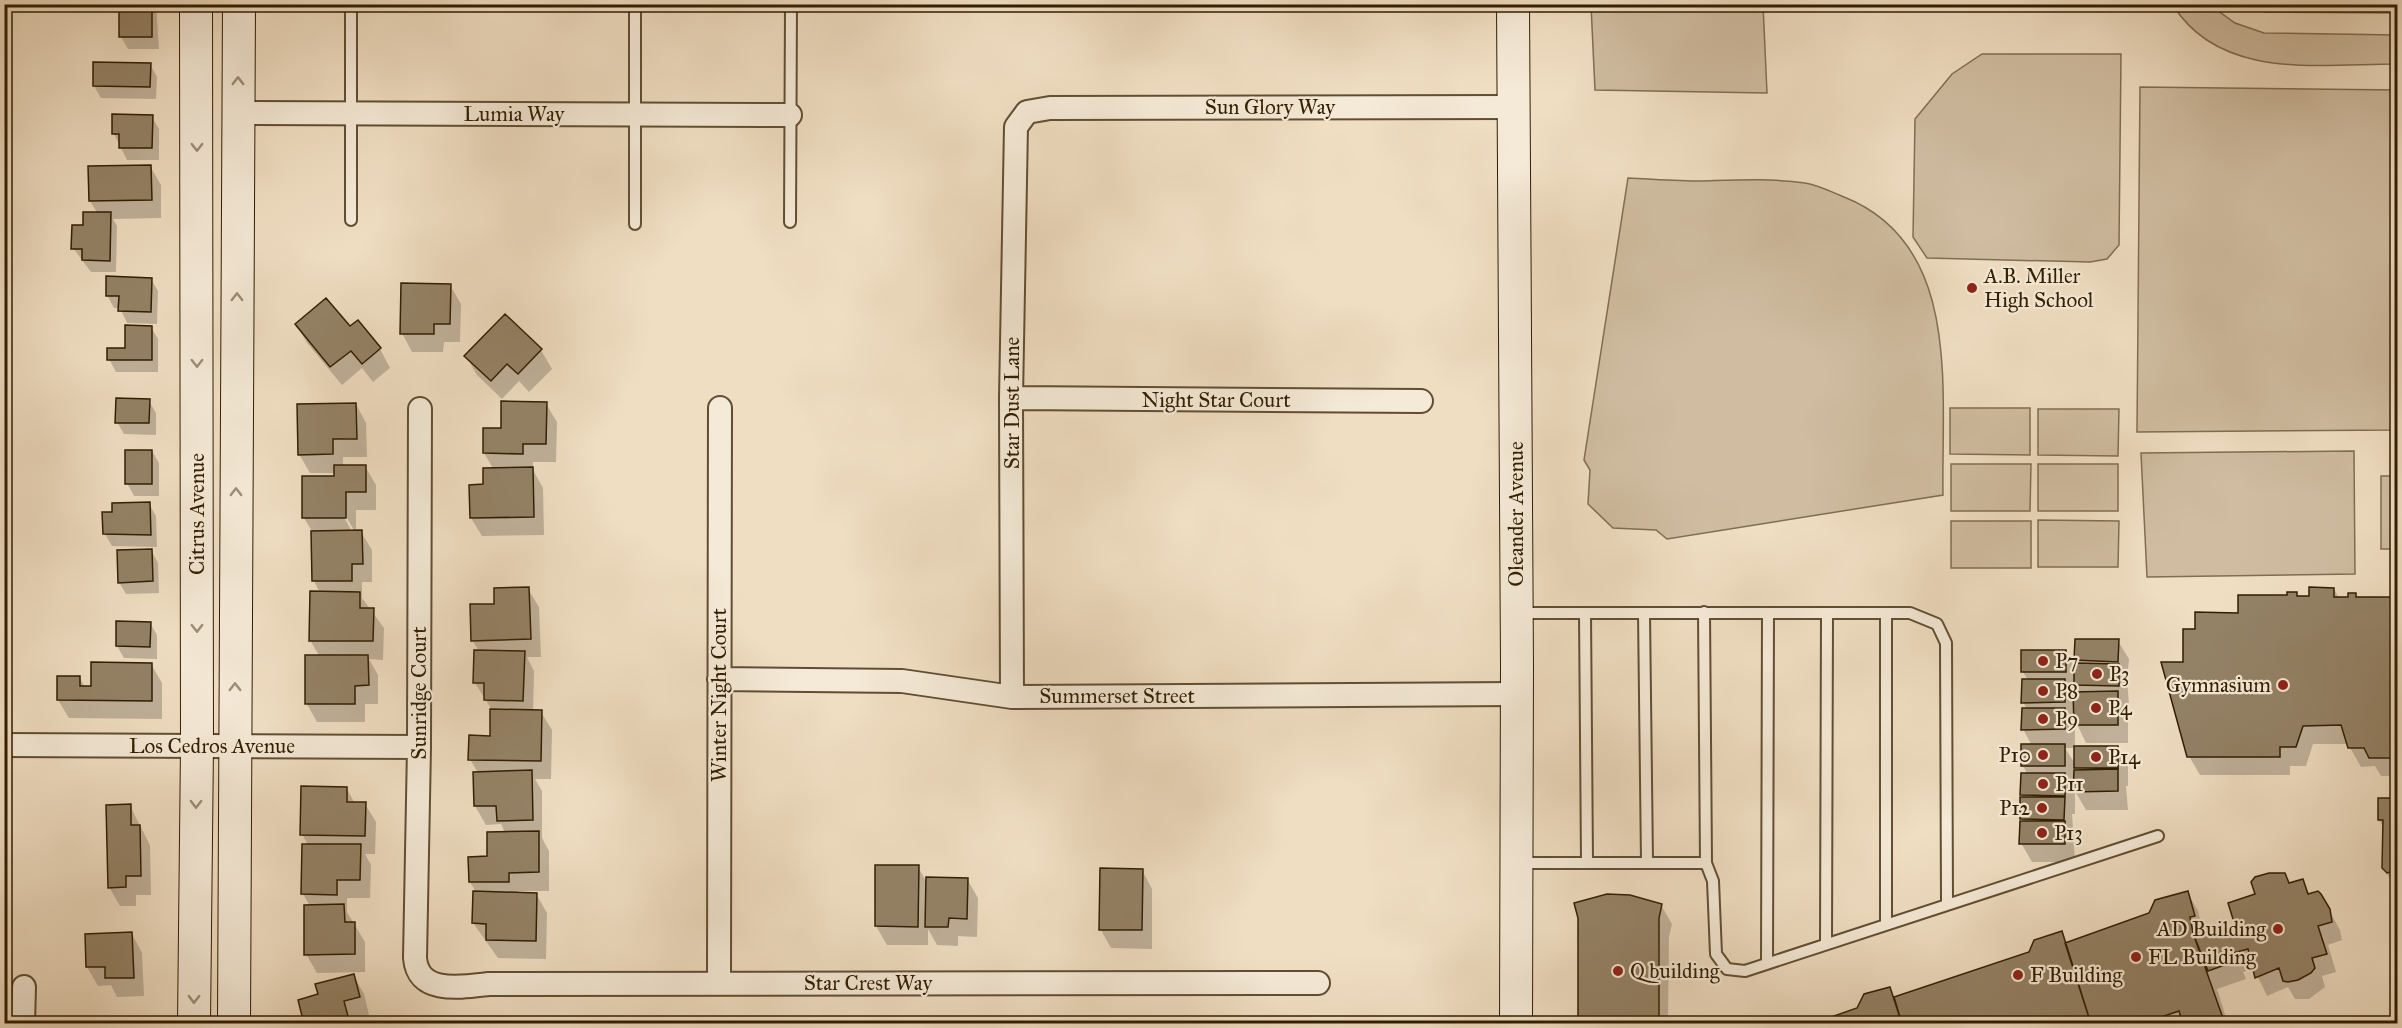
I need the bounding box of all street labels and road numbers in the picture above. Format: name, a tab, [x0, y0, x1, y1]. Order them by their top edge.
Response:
street label: Sun Glory Way	[1205, 94, 1336, 120]
street label: Lumia Way	[464, 101, 566, 127]
street label: Star Dust Lane	[999, 336, 1025, 469]
street label: Night Star Court	[1141, 387, 1291, 413]
street label: Oleander Avenue	[1503, 441, 1529, 587]
street label: Citrus Avenue	[184, 453, 210, 575]
street label: Winter Night Court	[706, 607, 732, 782]
street label: Sunridge Court	[406, 626, 432, 760]
street label: Summerset Street	[1039, 683, 1195, 709]
street label: Los Cedros Avenue	[129, 733, 295, 759]
street label: Star Crest Way	[804, 970, 933, 996]

